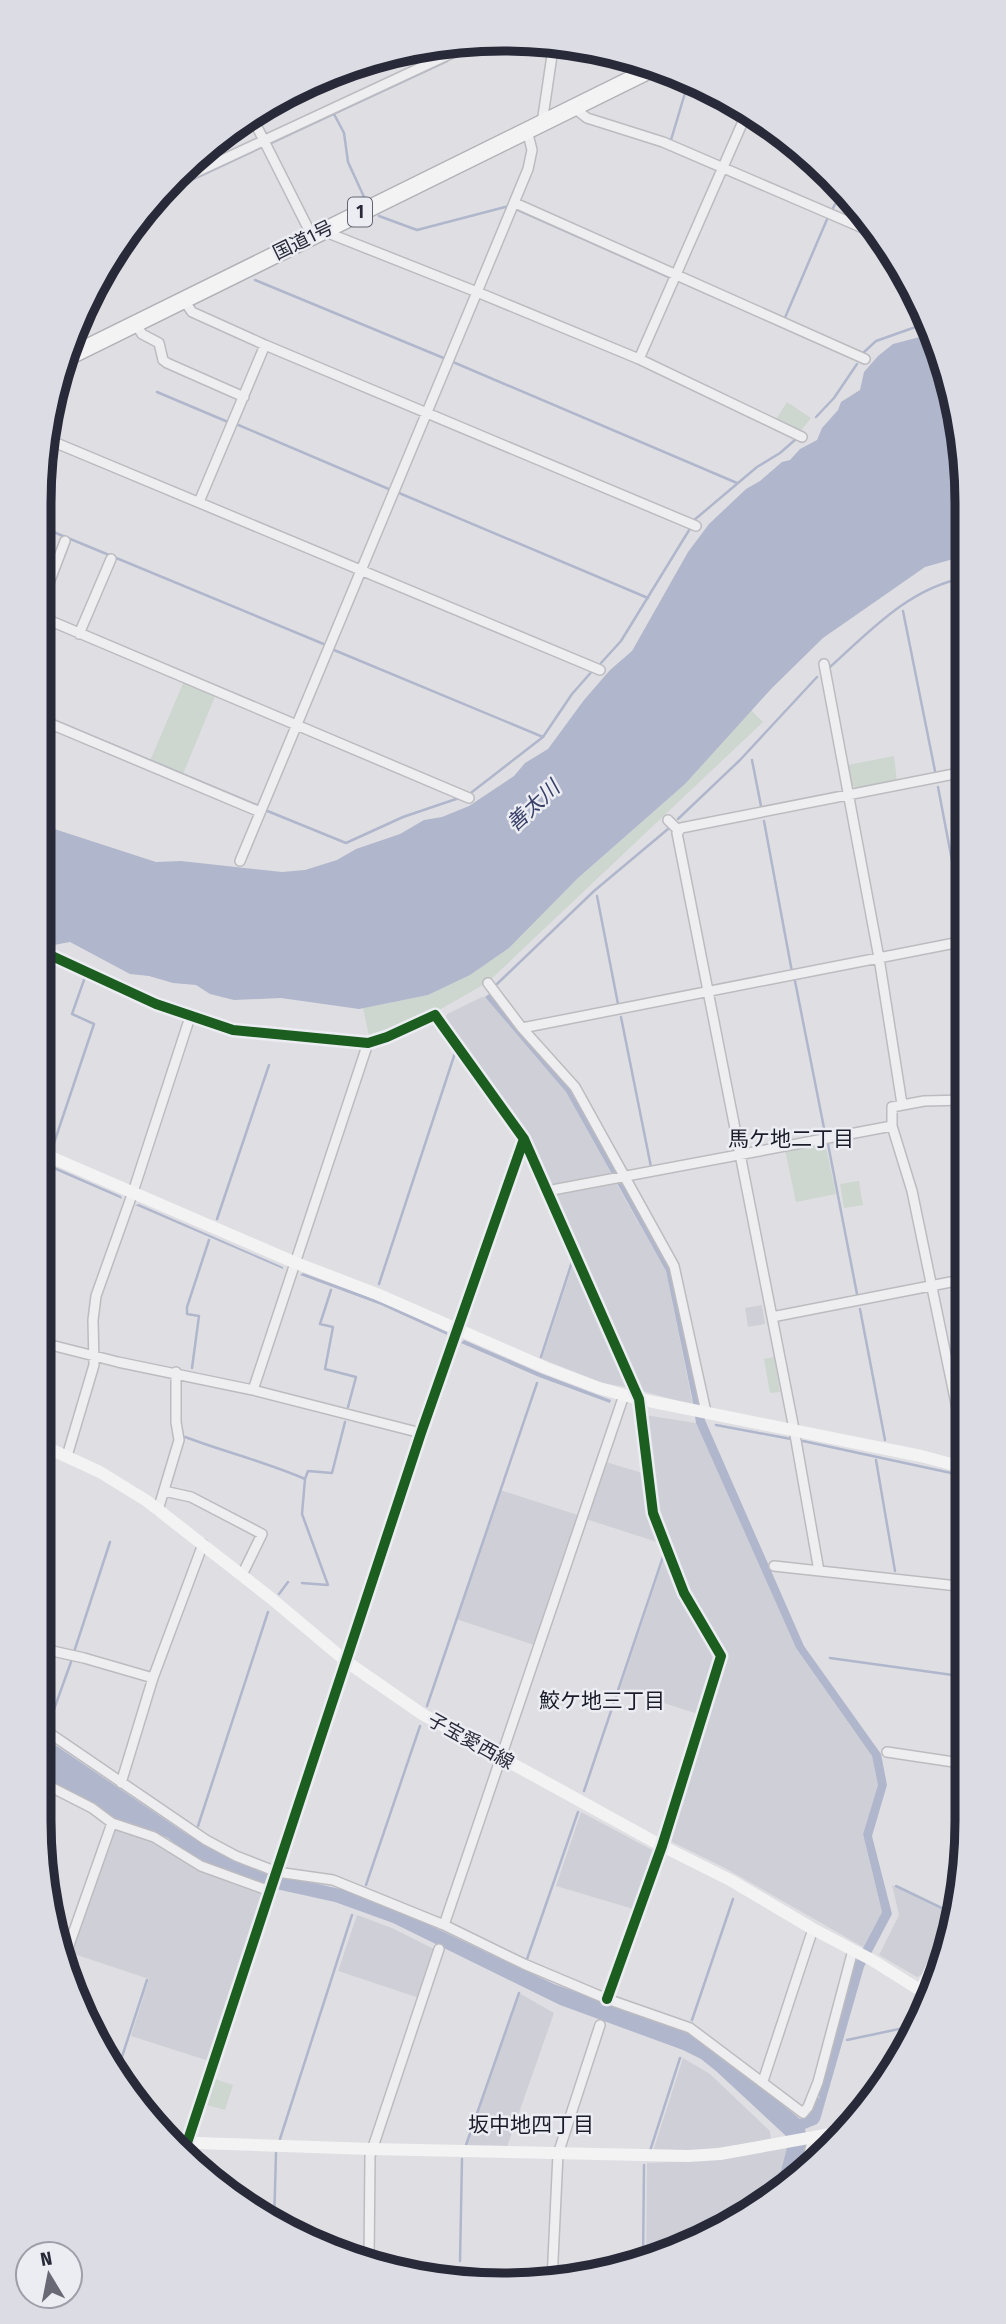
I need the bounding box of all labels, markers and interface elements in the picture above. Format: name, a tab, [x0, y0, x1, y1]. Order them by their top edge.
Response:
road number: 1	[348, 197, 372, 226]
street label: 国道1号	[269, 216, 337, 264]
water label: 善太川	[501, 774, 566, 837]
district label: 馬ケ地二丁目	[728, 1126, 854, 1152]
district label: 鮫ケ地三丁目	[539, 1688, 665, 1714]
street label: 子宝愛西線	[424, 1708, 518, 1774]
district label: 坂中地四丁目	[468, 2112, 594, 2138]
north arrow	[14, 2240, 84, 2310]
text: N	[39, 2246, 54, 2271]

